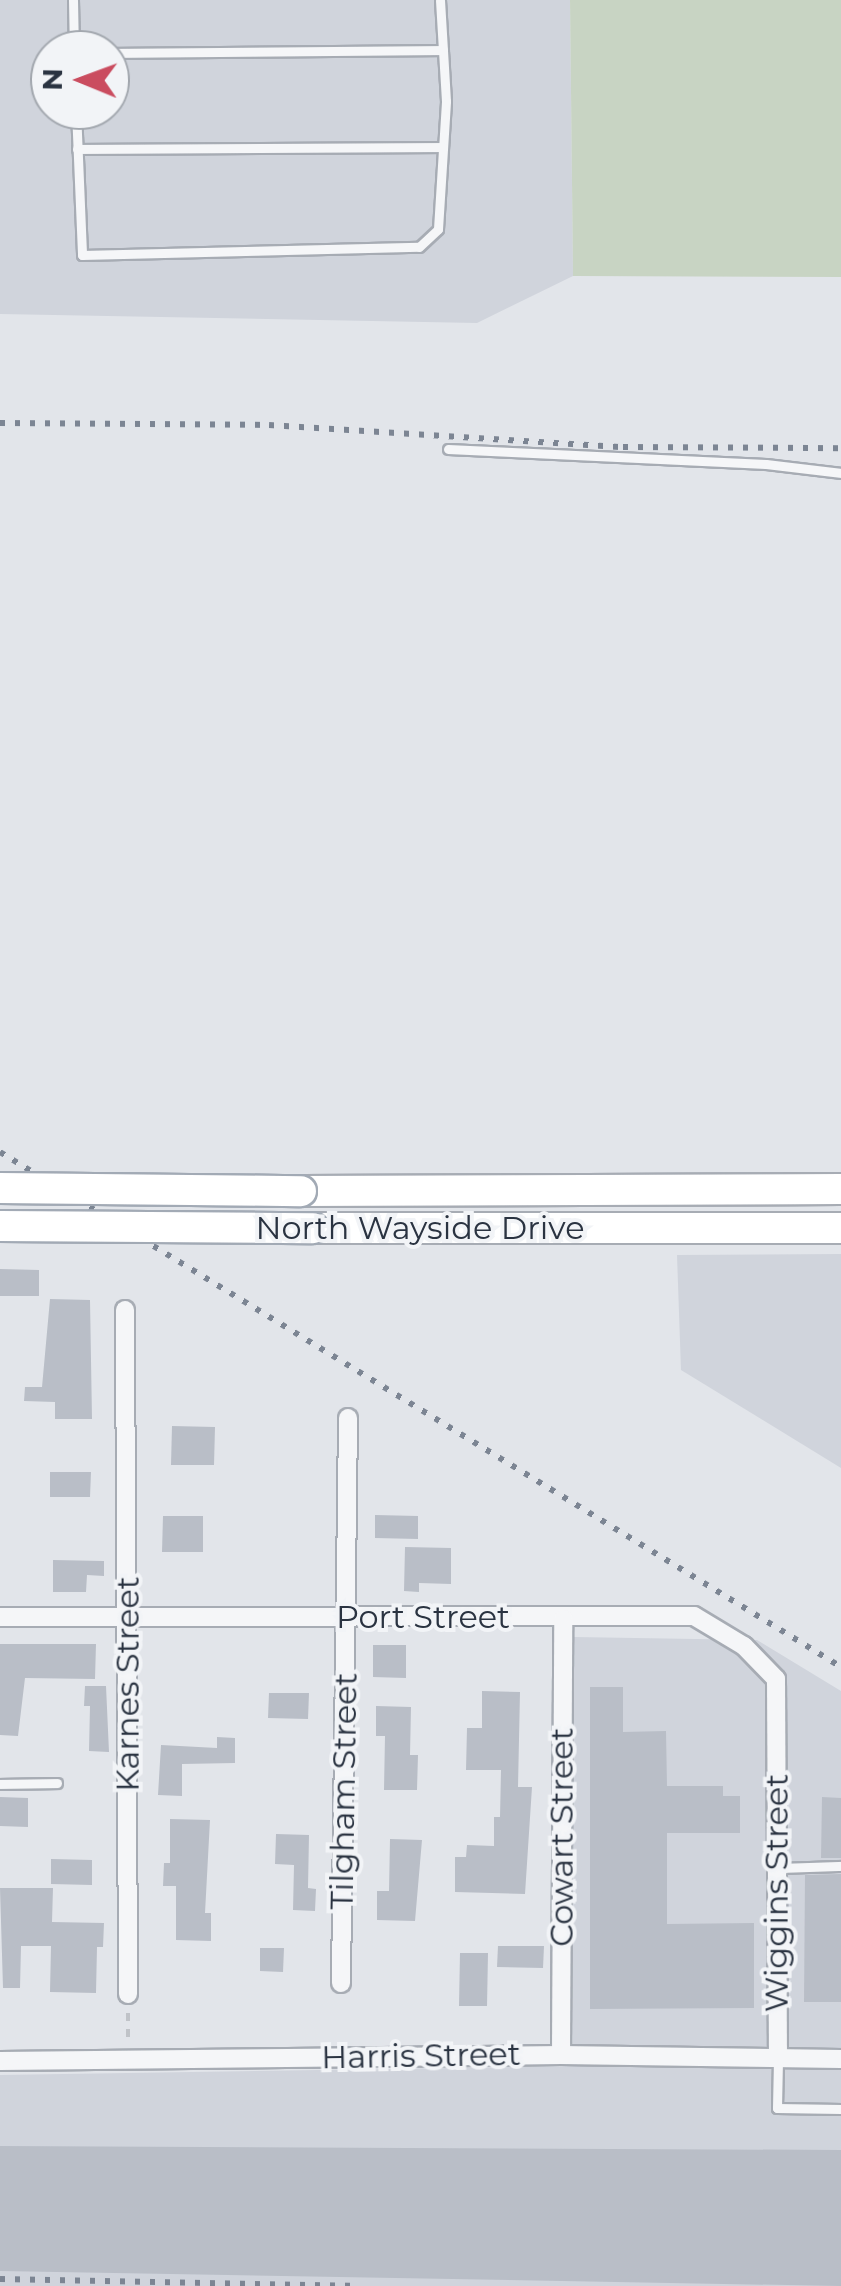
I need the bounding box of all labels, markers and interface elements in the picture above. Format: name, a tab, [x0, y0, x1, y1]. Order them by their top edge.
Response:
north arrow	[30, 30, 130, 130]
text: N	[35, 68, 69, 91]
street label: North Wayside Drive	[255, 1209, 585, 1247]
street label: Karnes Street	[109, 1576, 147, 1792]
street label: Port Street	[336, 1598, 510, 1636]
street label: Tilgham Street	[323, 1672, 365, 1910]
street label: Cowart Street	[543, 1727, 581, 1947]
street label: Wiggins Street	[758, 1774, 796, 2012]
street label: Harris Street	[321, 2035, 521, 2077]

